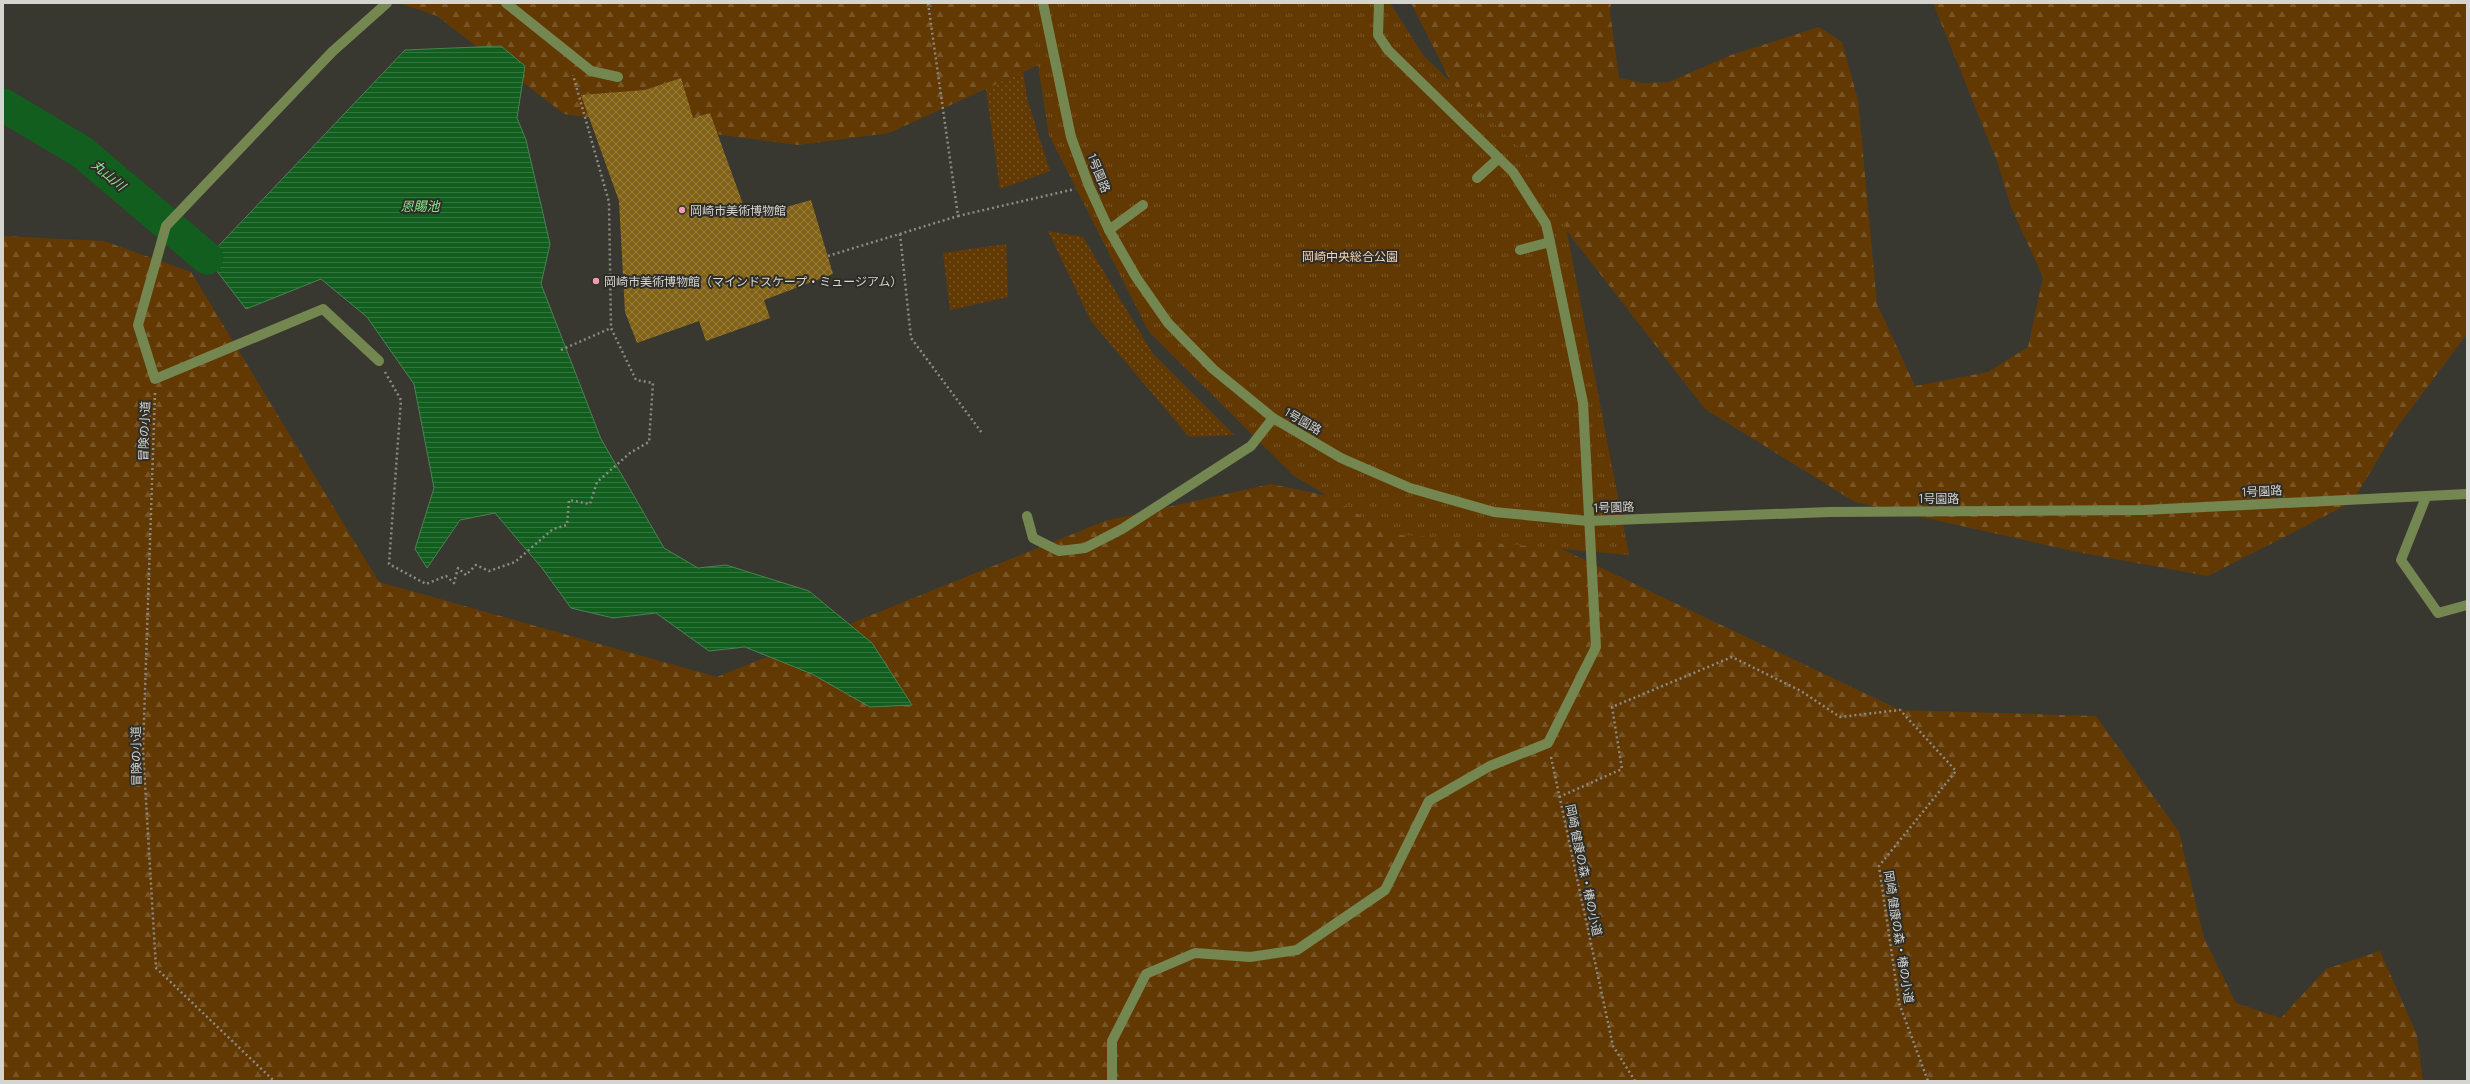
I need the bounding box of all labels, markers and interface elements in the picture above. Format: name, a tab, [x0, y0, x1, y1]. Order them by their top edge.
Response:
street label: 1号園路	[1083, 151, 1115, 195]
water label: 丸山川	[88, 156, 131, 196]
water label: 恩賜池	[400, 197, 441, 215]
place label: 岡崎市美術博物館	[690, 202, 786, 219]
marker: 岡崎市美術博物館	[677, 205, 687, 215]
park label: 岡崎中央総合公園	[1302, 248, 1398, 265]
place label: 岡崎市美術博物館（マインドスケープ・ミュージアム）	[604, 273, 902, 290]
marker: 岡崎市美術博物館（マインドスケープ・ミュージアム）	[591, 276, 601, 286]
street label: 冒険の小道	[134, 401, 154, 461]
street label: 1号園路	[1281, 403, 1325, 439]
street label: 1号園路	[2241, 481, 2283, 501]
street label: 1号園路	[1919, 490, 1959, 507]
street label: 1号園路	[1593, 498, 1635, 516]
street label: 冒険の小道	[127, 726, 145, 786]
street label: 岡崎 健康の森・椿の小道	[1562, 802, 1606, 938]
street label: 岡崎 健康の森・椿の小道	[1880, 869, 1918, 1005]

